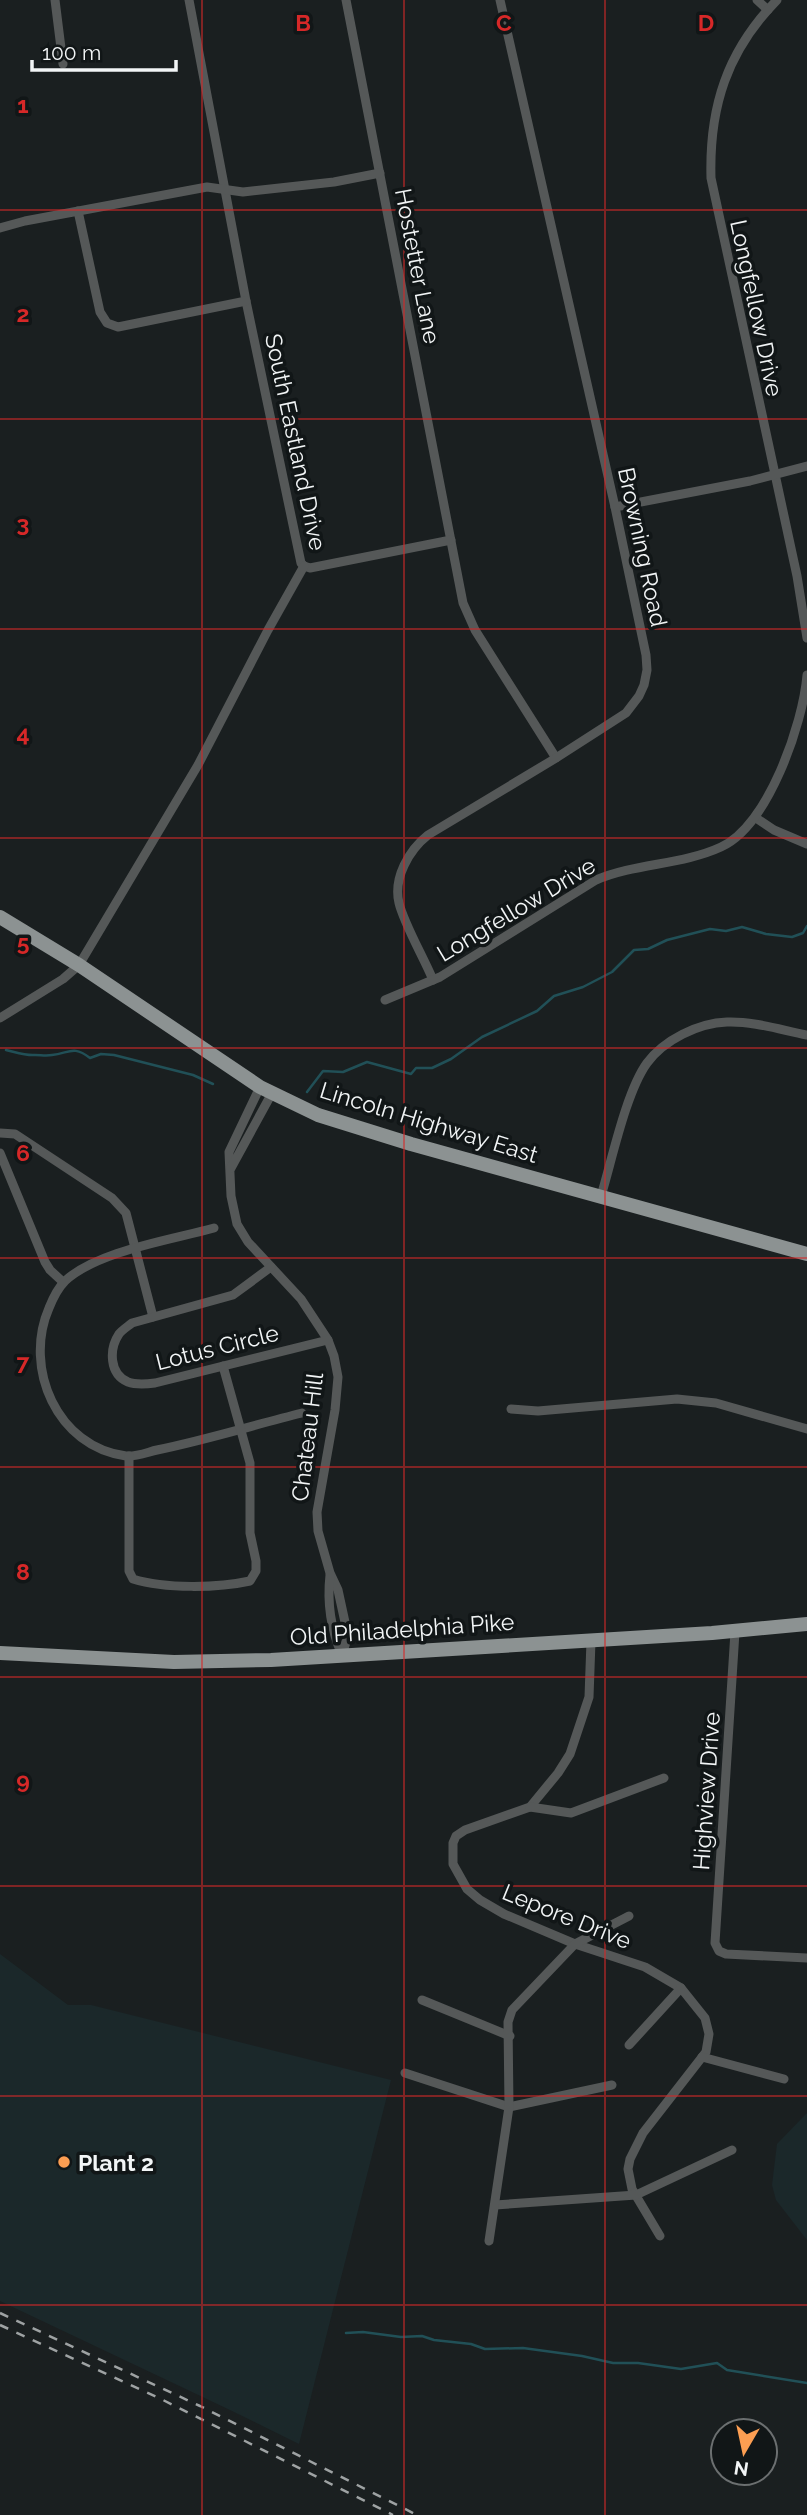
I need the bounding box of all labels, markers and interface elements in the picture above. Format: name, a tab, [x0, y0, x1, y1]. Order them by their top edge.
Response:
text: B	[295, 9, 311, 36]
text: C	[496, 9, 512, 36]
text: D	[698, 9, 714, 36]
scale bar	[32, 28, 175, 72]
text: 100 m	[42, 40, 101, 65]
text: 1	[17, 91, 29, 118]
street label: Hostetter Lane	[390, 186, 446, 346]
street label: Longfellow Drive	[725, 217, 789, 399]
text: 2	[17, 300, 29, 327]
street label: South Eastland Drive	[260, 331, 332, 553]
street label: Browning Road	[613, 465, 673, 629]
text: 3	[17, 510, 29, 537]
text: 4	[16, 720, 30, 747]
street label: Longfellow Drive	[432, 851, 600, 967]
text: 5	[17, 929, 30, 956]
street label: Lincoln Highway East	[317, 1076, 542, 1168]
text: 6	[16, 1139, 30, 1166]
street label: Lotus Circle	[153, 1319, 281, 1375]
text: 7	[17, 1348, 30, 1375]
street label: Chateau Hill	[286, 1371, 328, 1503]
text: 8	[16, 1558, 30, 1585]
street label: Old Philadelphia Pike	[289, 1608, 515, 1650]
street label: Highview Drive	[687, 1711, 725, 1871]
text: 9	[16, 1767, 30, 1794]
street label: Lepore Drive	[499, 1878, 635, 1954]
place label: Plant 2	[78, 2149, 154, 2176]
marker: Plant 2	[56, 2154, 72, 2170]
north arrow	[709, 2417, 779, 2487]
text: N	[732, 2457, 750, 2481]

